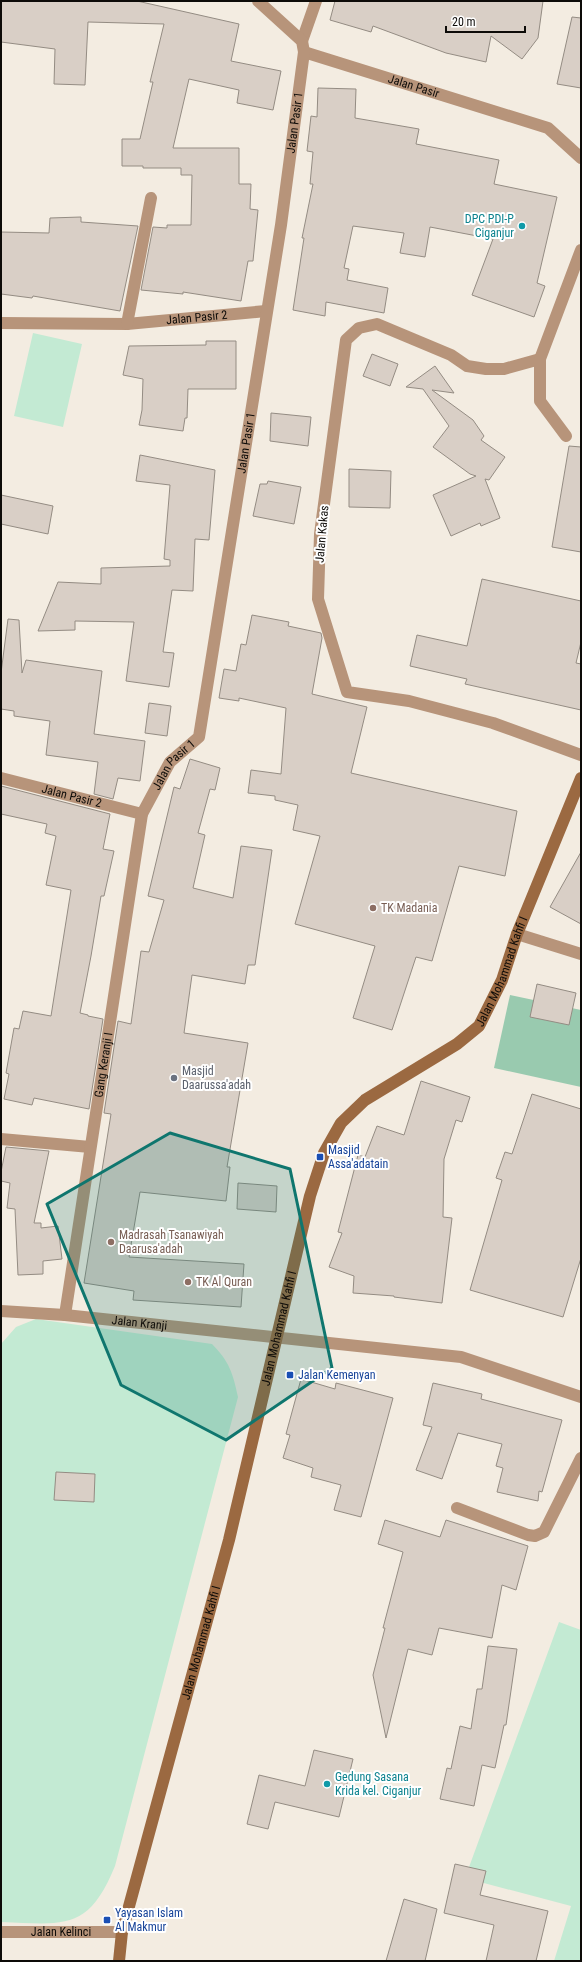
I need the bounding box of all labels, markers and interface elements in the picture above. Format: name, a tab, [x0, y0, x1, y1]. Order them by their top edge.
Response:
scale bar	[446, 8, 525, 34]
text: 20 m	[452, 15, 476, 29]
street label: Jalan Pasir	[386, 72, 441, 101]
street label: Jalan Pasir 1	[284, 91, 306, 154]
place label: DPC PDI-P Ciganjur	[465, 212, 514, 240]
marker: DPC PDI-P Ciganjur	[517, 221, 527, 231]
street label: Jalan Pasir 2	[165, 308, 228, 327]
street label: Jalan Pasir 1	[234, 411, 258, 475]
street label: Jalan Kakas	[313, 505, 331, 563]
street label: Jalan Pasir 1	[149, 737, 198, 792]
street label: Jalan Pasir 2	[40, 782, 103, 810]
place label: TK Madania	[381, 901, 438, 915]
marker: TK Madania	[368, 903, 378, 913]
street label: Jalan Mohammad Kahfi I	[473, 915, 530, 1029]
street label: Gang Keranji I	[92, 1031, 115, 1098]
place label: Masjid Daarussa'adah	[182, 1064, 251, 1092]
marker: Masjid Daarussa'adah	[169, 1073, 179, 1083]
place label: Masjid Assa'adatain	[328, 1143, 389, 1171]
marker: Masjid Assa'adatain	[315, 1152, 325, 1162]
place label: Madrasah Tsanawiyah Daarusa'adah	[119, 1228, 224, 1256]
marker: Madrasah Tsanawiyah Daarusa'adah	[106, 1237, 116, 1247]
street label: Jalan Mohammad Kahfi I	[259, 1269, 299, 1387]
place label: TK Al Quran	[196, 1275, 252, 1289]
marker: TK Al Quran	[183, 1277, 193, 1287]
street label: Jalan Kranji	[111, 1313, 168, 1333]
place label: Jalan Kemenyan	[298, 1368, 376, 1382]
marker: Jalan Kemenyan	[285, 1370, 295, 1380]
street label: Jalan Mohammad Kahfi I	[179, 1584, 223, 1701]
place label: Gedung Sasana Krida kel. Ciganjur	[335, 1770, 422, 1798]
marker: Gedung Sasana Krida kel. Ciganjur	[322, 1779, 332, 1789]
place label: Yayasan Islam Al Makmur	[115, 1906, 183, 1934]
marker: Yayasan Islam Al Makmur	[102, 1915, 112, 1925]
street label: Jalan Kelinci	[31, 1925, 91, 1939]

